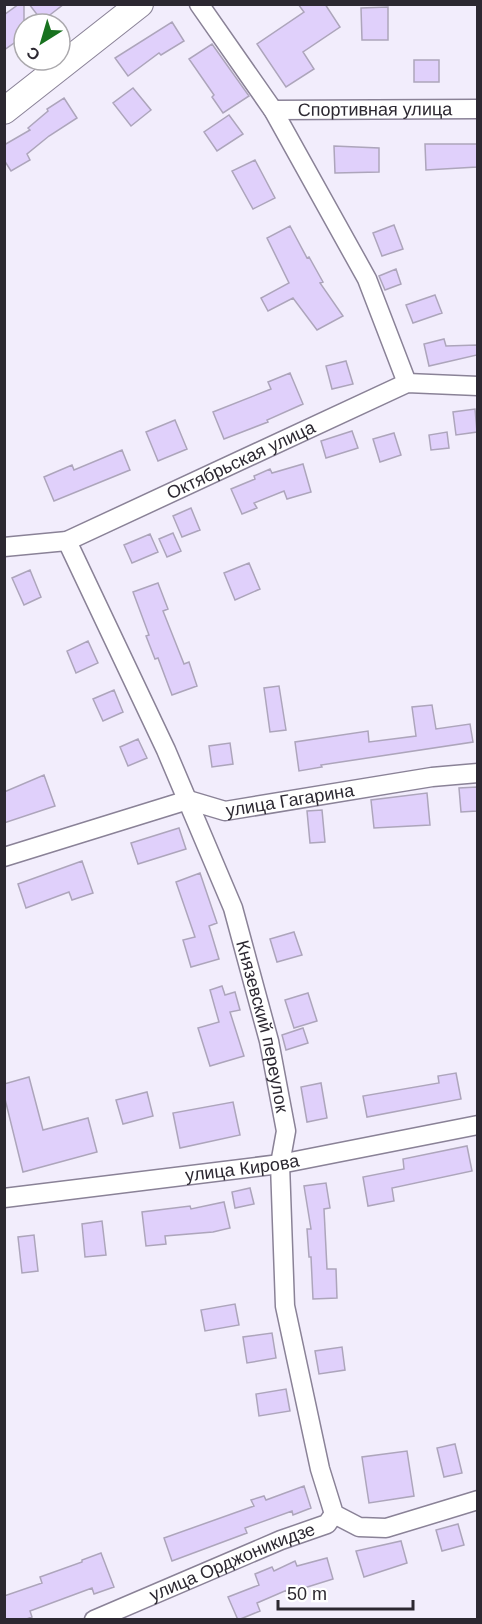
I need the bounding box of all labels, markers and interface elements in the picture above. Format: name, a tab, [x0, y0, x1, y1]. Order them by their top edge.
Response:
north arrow	[12, 12, 72, 72]
text: С	[23, 43, 43, 64]
street label: Спортивная улица	[298, 99, 453, 120]
street label: Октябрьская улица	[163, 417, 319, 503]
street label: улица Гагарина	[224, 780, 356, 821]
street label: Князевский переулок	[232, 938, 292, 1114]
street label: улица Кирова	[184, 1150, 302, 1186]
street label: улица Орджоникидзе	[146, 1519, 318, 1605]
scale bar	[278, 1573, 413, 1611]
text: 50 m	[287, 1584, 327, 1604]

